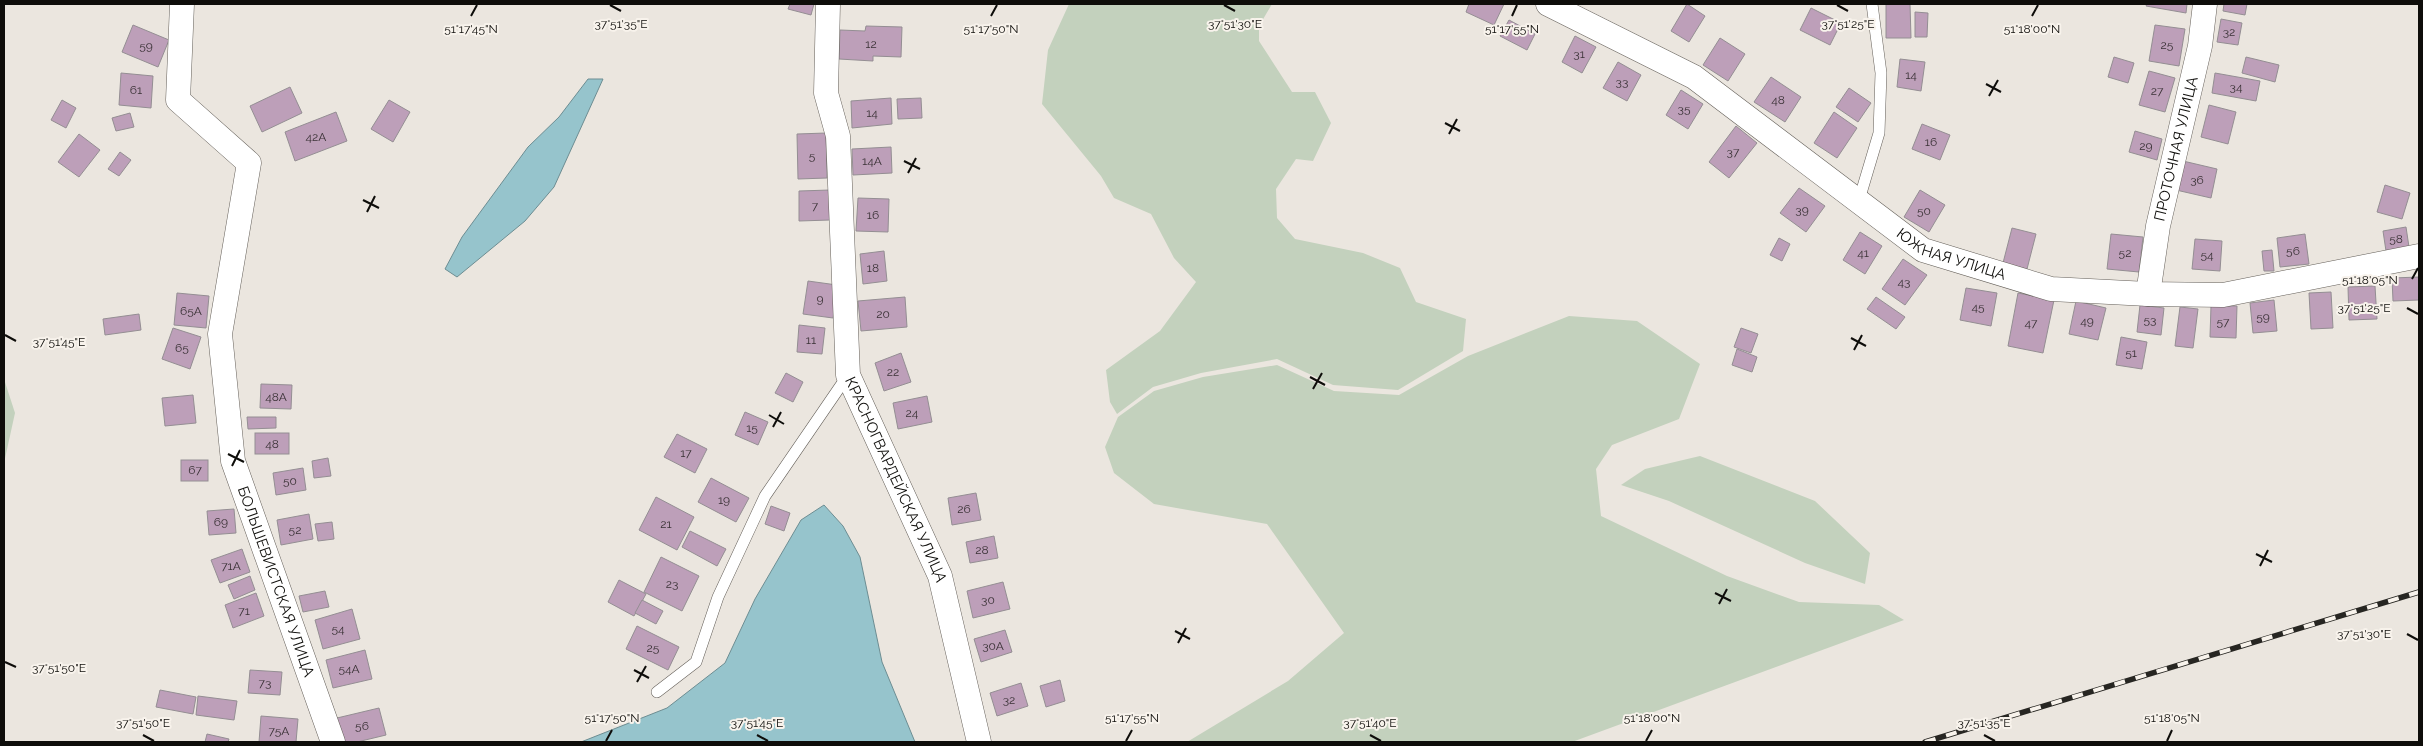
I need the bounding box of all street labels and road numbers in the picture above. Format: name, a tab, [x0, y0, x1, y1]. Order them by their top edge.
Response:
street label: ПРОТОЧНАЯ УЛИЦА	[2150, 75, 2202, 223]
street label: ЮЖНАЯ УЛИЦА	[1893, 224, 2008, 284]
street label: КРАСНОГВАРДЕЙСКАЯ УЛИЦА	[841, 374, 950, 584]
street label: БОЛЬШЕВИСТСКАЯ УЛИЦА	[234, 484, 318, 679]

